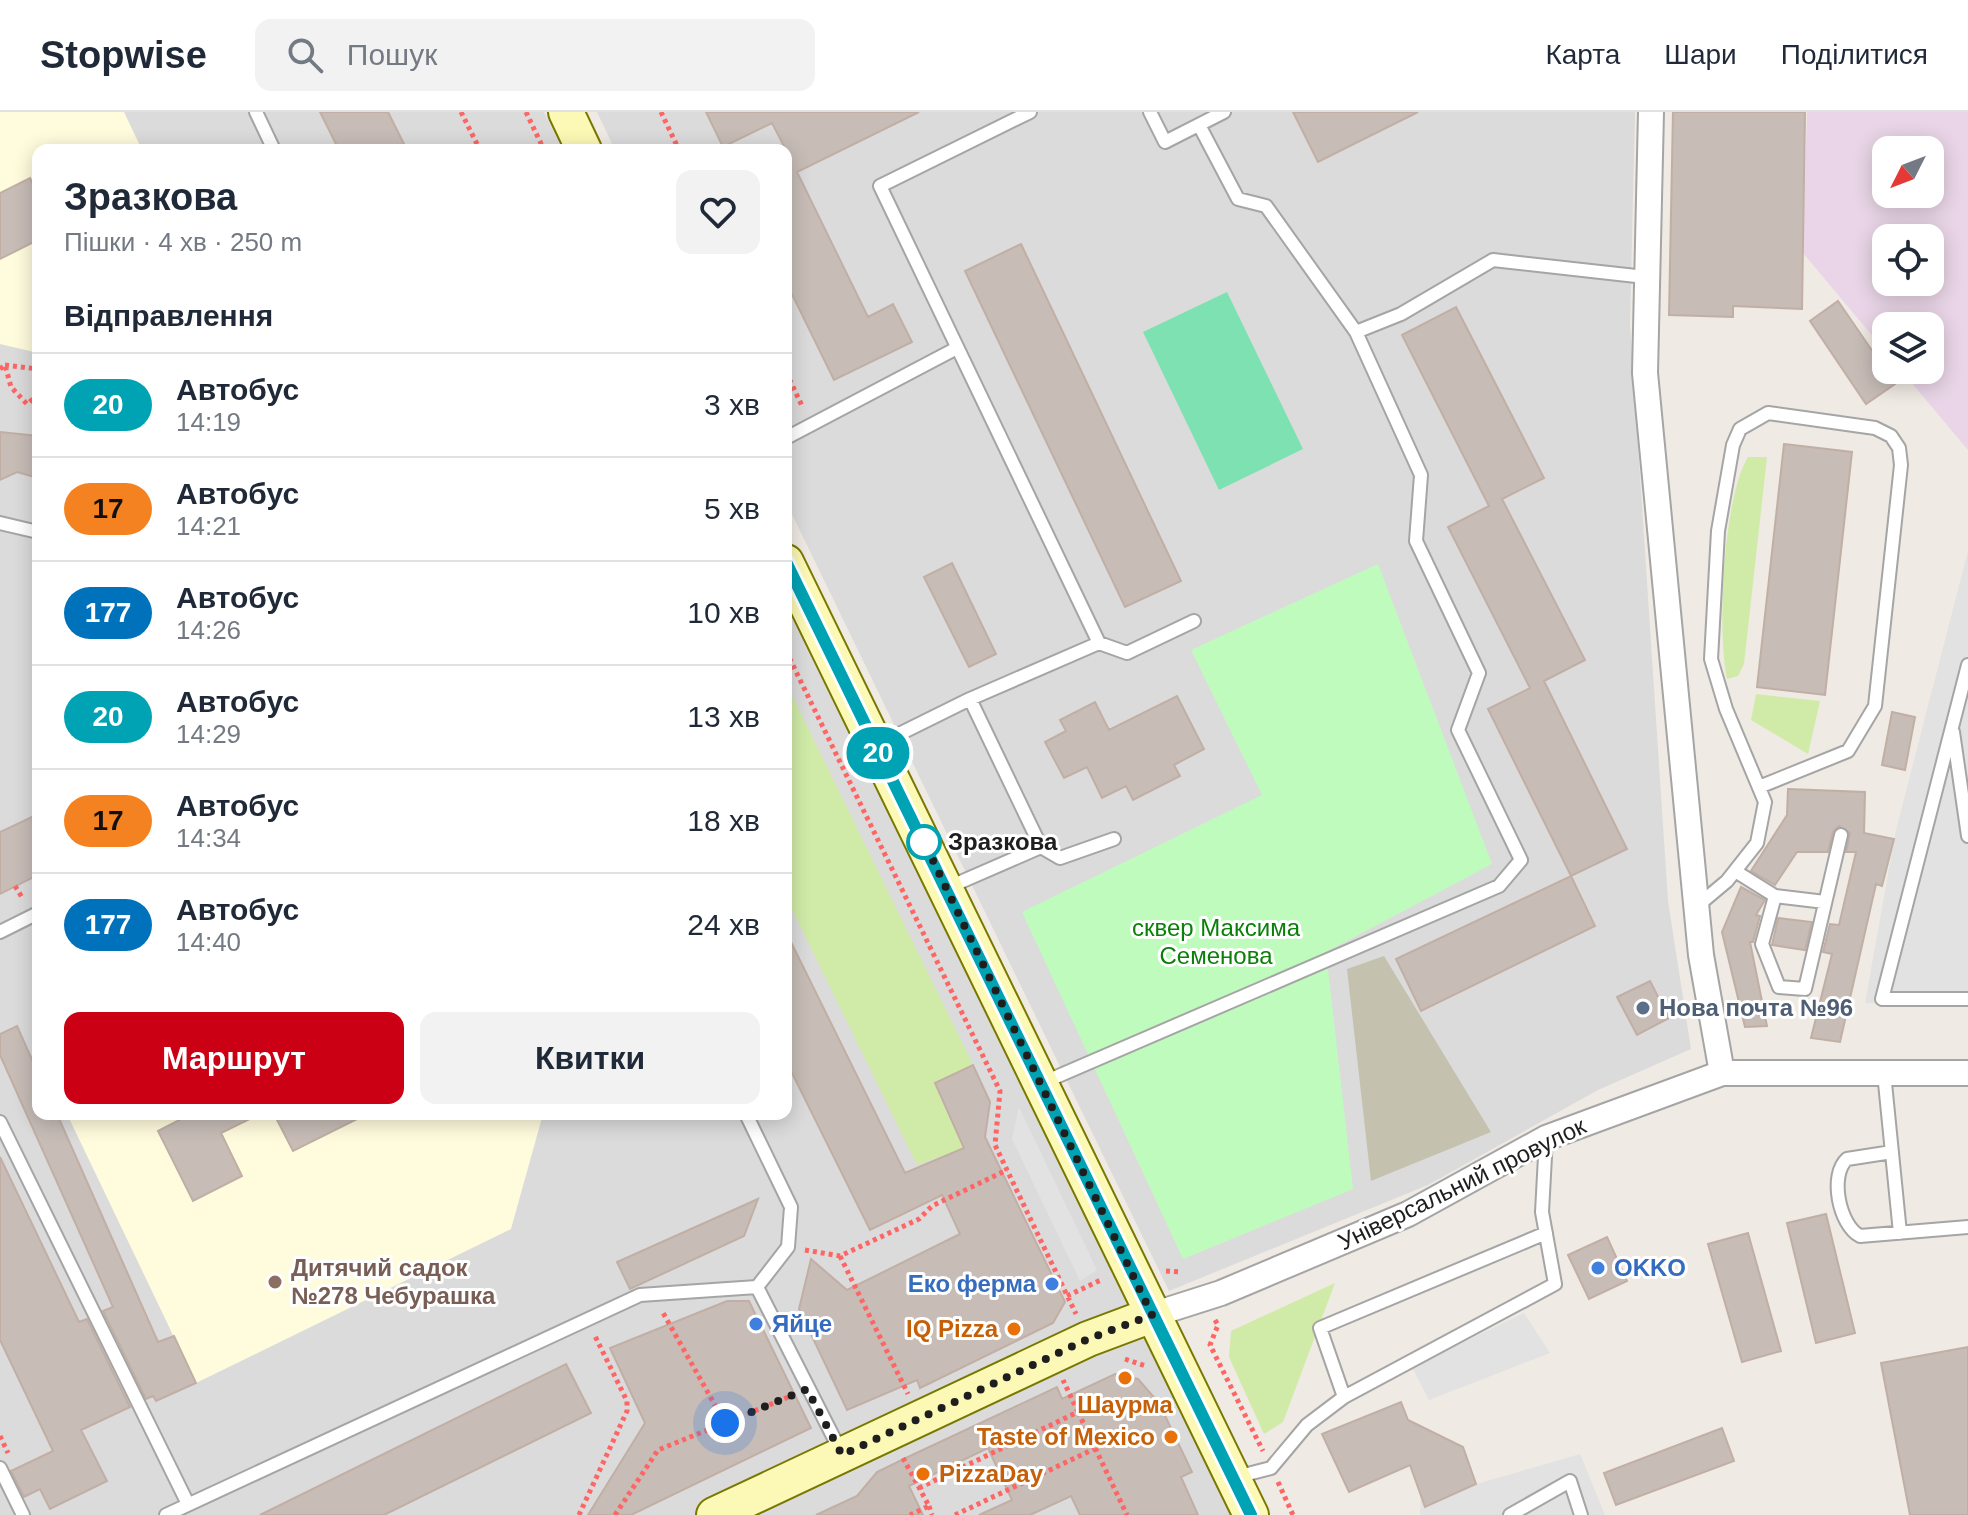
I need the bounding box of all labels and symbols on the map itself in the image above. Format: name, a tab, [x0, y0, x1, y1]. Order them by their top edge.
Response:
north arrow	[1872, 136, 1944, 208]
line badge: 20	[842, 727, 914, 779]
marker: Зразкова	[907, 825, 941, 859]
place label: Зразкова	[948, 828, 1058, 855]
park label: сквер Максима Семенова	[1132, 914, 1301, 969]
place label: Нова почта №96	[1659, 994, 1853, 1021]
marker: Нова почта №96	[1634, 999, 1652, 1017]
street label: Універсальний провулок	[1334, 1112, 1590, 1255]
place label: Дитячий садок №278 Чебурашка	[291, 1254, 496, 1309]
place label: OKKO	[1614, 1254, 1686, 1281]
marker: OKKO	[1589, 1259, 1607, 1277]
place label: Еко ферма	[908, 1270, 1037, 1297]
marker: Дитячий садок №278 Чебурашка	[266, 1273, 284, 1291]
marker: Еко ферма	[1043, 1275, 1061, 1293]
place label: Яйце	[772, 1310, 832, 1337]
marker: Яйце	[747, 1315, 765, 1333]
place label: IQ Pizza	[906, 1315, 999, 1342]
marker: IQ Pizza	[1005, 1320, 1023, 1338]
marker: Шаурма	[1116, 1369, 1134, 1387]
place label: Шаурма	[1077, 1391, 1173, 1418]
your location	[705, 1403, 745, 1443]
place label: Taste of Mexico	[977, 1423, 1155, 1450]
marker: Taste of Mexico	[1162, 1428, 1180, 1446]
place label: PizzaDay	[939, 1460, 1044, 1487]
marker: PizzaDay	[914, 1465, 932, 1483]

